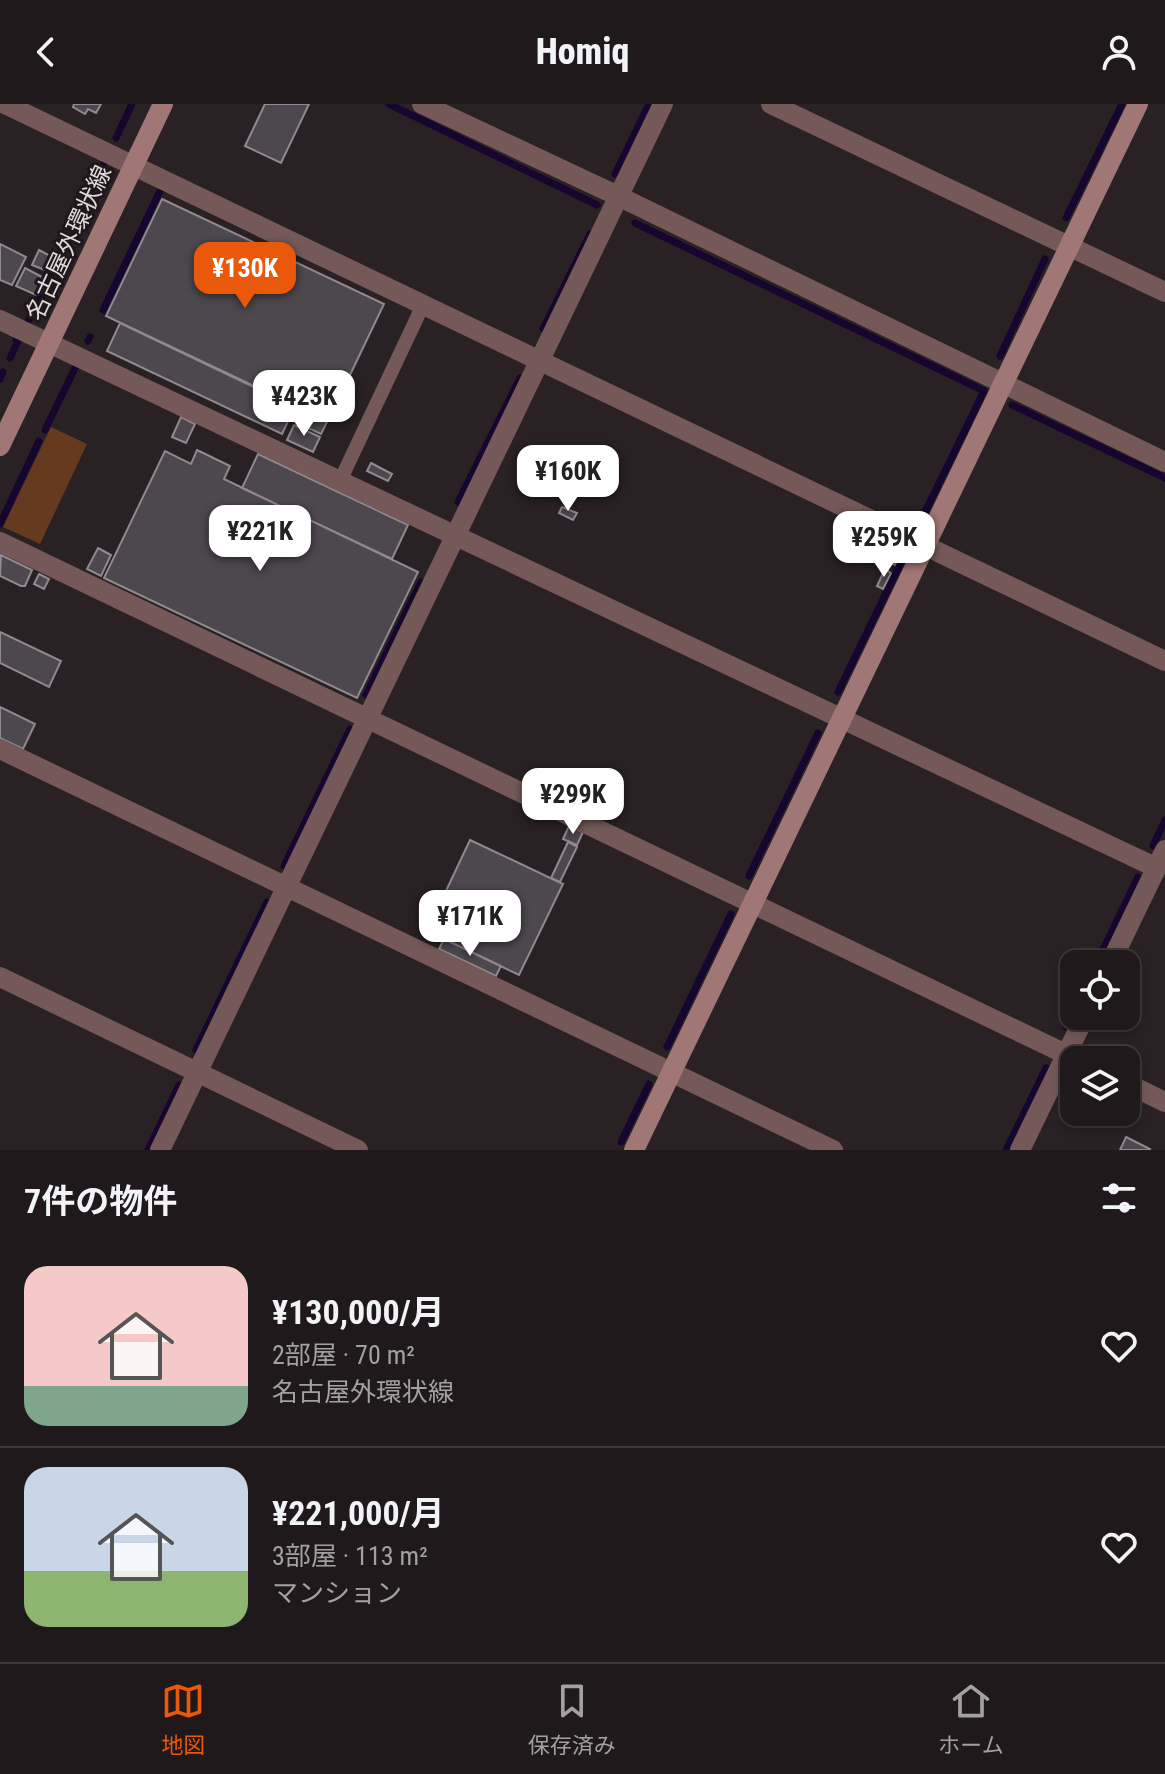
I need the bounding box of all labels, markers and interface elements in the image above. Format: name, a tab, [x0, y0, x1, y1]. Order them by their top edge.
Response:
icon: back	[24, 30, 68, 74]
icon: person	[1097, 30, 1141, 74]
text: Homiq	[536, 31, 629, 73]
street label: 名古屋外環状線	[21, 161, 117, 325]
pin: ¥130K	[189, 242, 301, 310]
text: ¥130K	[212, 253, 278, 283]
pin: ¥423K	[248, 370, 360, 438]
text: ¥423K	[271, 381, 337, 411]
pin: ¥160K	[512, 445, 624, 513]
text: ¥160K	[535, 456, 601, 486]
pin: ¥221K	[204, 505, 316, 573]
pin: ¥259K	[828, 511, 940, 579]
text: ¥221K	[227, 516, 293, 546]
text: ¥259K	[851, 522, 917, 552]
pin: ¥299K	[517, 768, 629, 836]
text: ¥299K	[540, 779, 606, 809]
pin: ¥171K	[414, 890, 526, 958]
text: ¥171K	[437, 901, 503, 931]
map controls	[1060, 950, 1140, 1126]
button: locate	[1060, 950, 1140, 1030]
button: layers	[1060, 1046, 1140, 1126]
icon: filters	[1097, 1176, 1141, 1220]
text: 7件の物件	[24, 1181, 177, 1221]
text: ¥130,000/月	[272, 1292, 445, 1332]
icon: home	[88, 1298, 184, 1394]
icon: heart	[1097, 1324, 1141, 1368]
text: 2部屋 · 70 m²	[272, 1340, 415, 1370]
text: 名古屋外環状線	[272, 1377, 454, 1407]
text: ¥221,000/月	[272, 1493, 445, 1533]
icon: home	[88, 1499, 184, 1595]
icon: heart	[1097, 1525, 1141, 1569]
text: 3部屋 · 113 m²	[272, 1541, 428, 1571]
text: マンション	[272, 1578, 402, 1608]
tab: 地図	[161, 1679, 205, 1759]
tab: 保存済み	[528, 1679, 616, 1759]
tab: ホーム	[938, 1679, 1004, 1759]

